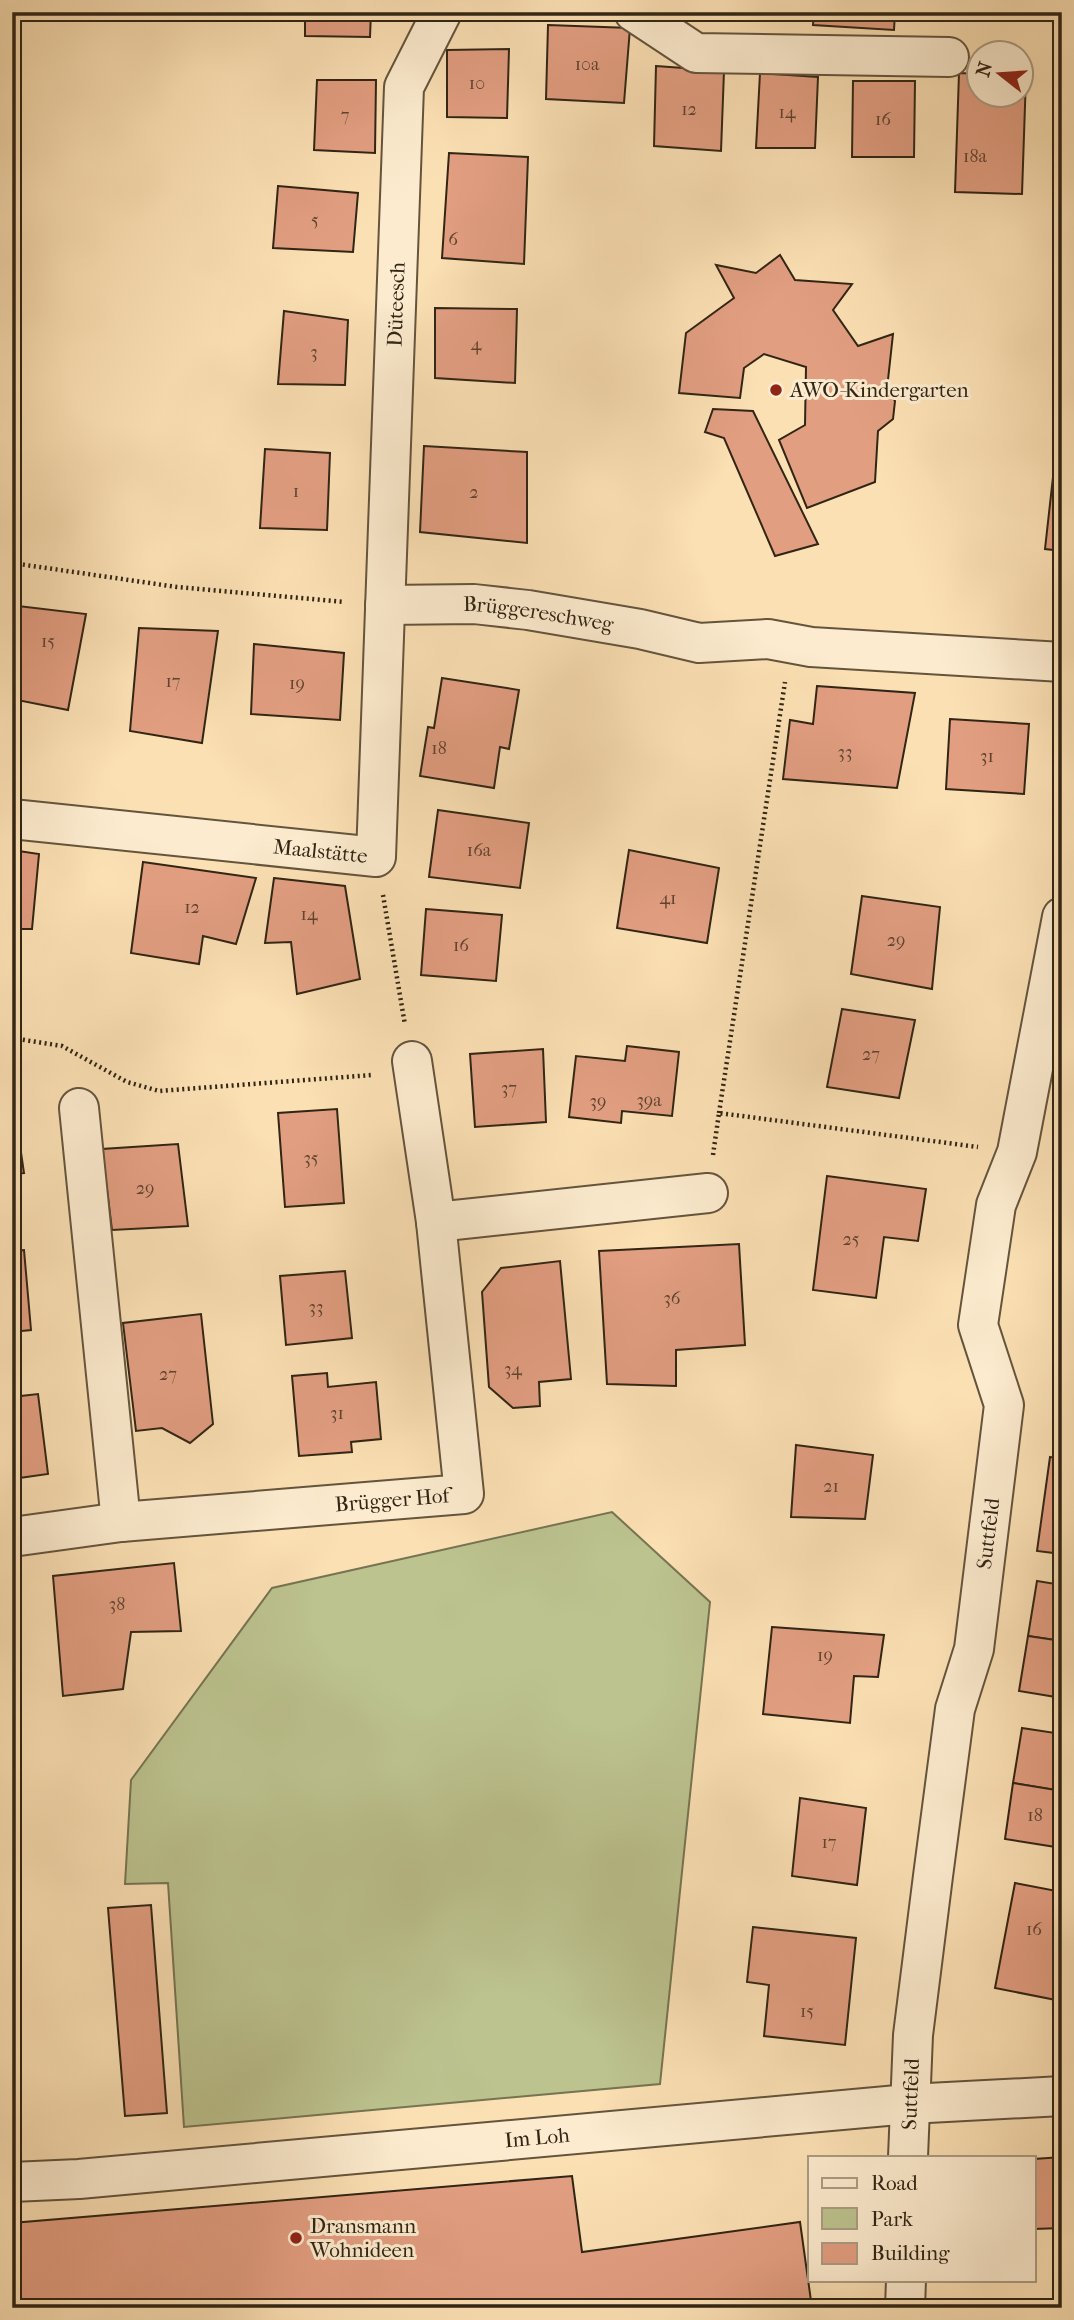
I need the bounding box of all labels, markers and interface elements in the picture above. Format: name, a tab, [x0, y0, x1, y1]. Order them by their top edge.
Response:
north arrow	[965, 38, 1036, 108]
house number: 10a	[575, 54, 600, 75]
text: N	[972, 59, 997, 79]
house number: 10	[469, 73, 485, 94]
house number: 12	[681, 99, 697, 120]
house number: 14	[778, 102, 796, 123]
house number: 7	[341, 105, 350, 126]
house number: 16	[875, 109, 891, 130]
house number: 18a	[963, 146, 988, 167]
house number: 5	[311, 210, 319, 231]
house number: 6	[448, 229, 458, 250]
street label: Düteesch	[383, 261, 410, 347]
house number: 4	[471, 334, 482, 355]
house number: 3	[310, 342, 318, 363]
place label: AWO-Kindergarten	[789, 378, 969, 402]
marker: AWO-Kindergarten	[768, 382, 784, 398]
house number: 1	[293, 481, 299, 502]
house number: 2	[469, 482, 479, 503]
street label: Brüggereschweg	[463, 592, 616, 636]
house number: 15	[41, 631, 55, 652]
house number: 17	[165, 671, 181, 692]
house number: 19	[289, 673, 305, 694]
house number: 18	[431, 738, 447, 759]
house number: 33	[838, 742, 852, 763]
house number: 31	[980, 746, 994, 767]
street label: Maalstätte	[272, 834, 369, 868]
house number: 16a	[467, 840, 492, 861]
house number: 41	[659, 888, 677, 909]
house number: 12	[184, 897, 200, 918]
house number: 14	[300, 904, 318, 925]
house number: 29	[887, 930, 905, 951]
house number: 16	[453, 935, 469, 956]
house number: 27	[862, 1044, 880, 1065]
house number: 37	[501, 1078, 517, 1099]
house number: 39a	[636, 1090, 662, 1111]
house number: 39	[590, 1091, 606, 1112]
house number: 35	[303, 1148, 319, 1169]
house number: 29	[136, 1178, 154, 1199]
house number: 25	[842, 1229, 860, 1250]
house number: 36	[663, 1288, 681, 1309]
house number: 33	[309, 1297, 323, 1318]
house number: 34	[504, 1359, 522, 1380]
house number: 27	[159, 1364, 177, 1385]
house number: 31	[330, 1403, 344, 1424]
house number: 21	[823, 1476, 839, 1497]
street label: Brügger Hof	[334, 1483, 454, 1516]
street label: Suttfeld	[972, 1496, 1005, 1571]
house number: 38	[109, 1594, 125, 1615]
house number: 19	[817, 1645, 833, 1666]
house number: 18	[1027, 1805, 1043, 1826]
house number: 17	[821, 1832, 837, 1853]
house number: 16	[1026, 1919, 1042, 1940]
house number: 15	[800, 2001, 814, 2022]
street label: Suttfeld	[897, 2057, 924, 2130]
street label: Im Loh	[503, 2123, 571, 2152]
legend	[808, 2156, 1036, 2282]
text: Road	[871, 2171, 918, 2195]
text: Park	[871, 2207, 913, 2231]
place label: Dransmann Wohnideen	[309, 2214, 416, 2262]
marker: Dransmann Wohnideen	[288, 2230, 304, 2246]
text: Building	[871, 2241, 950, 2265]

